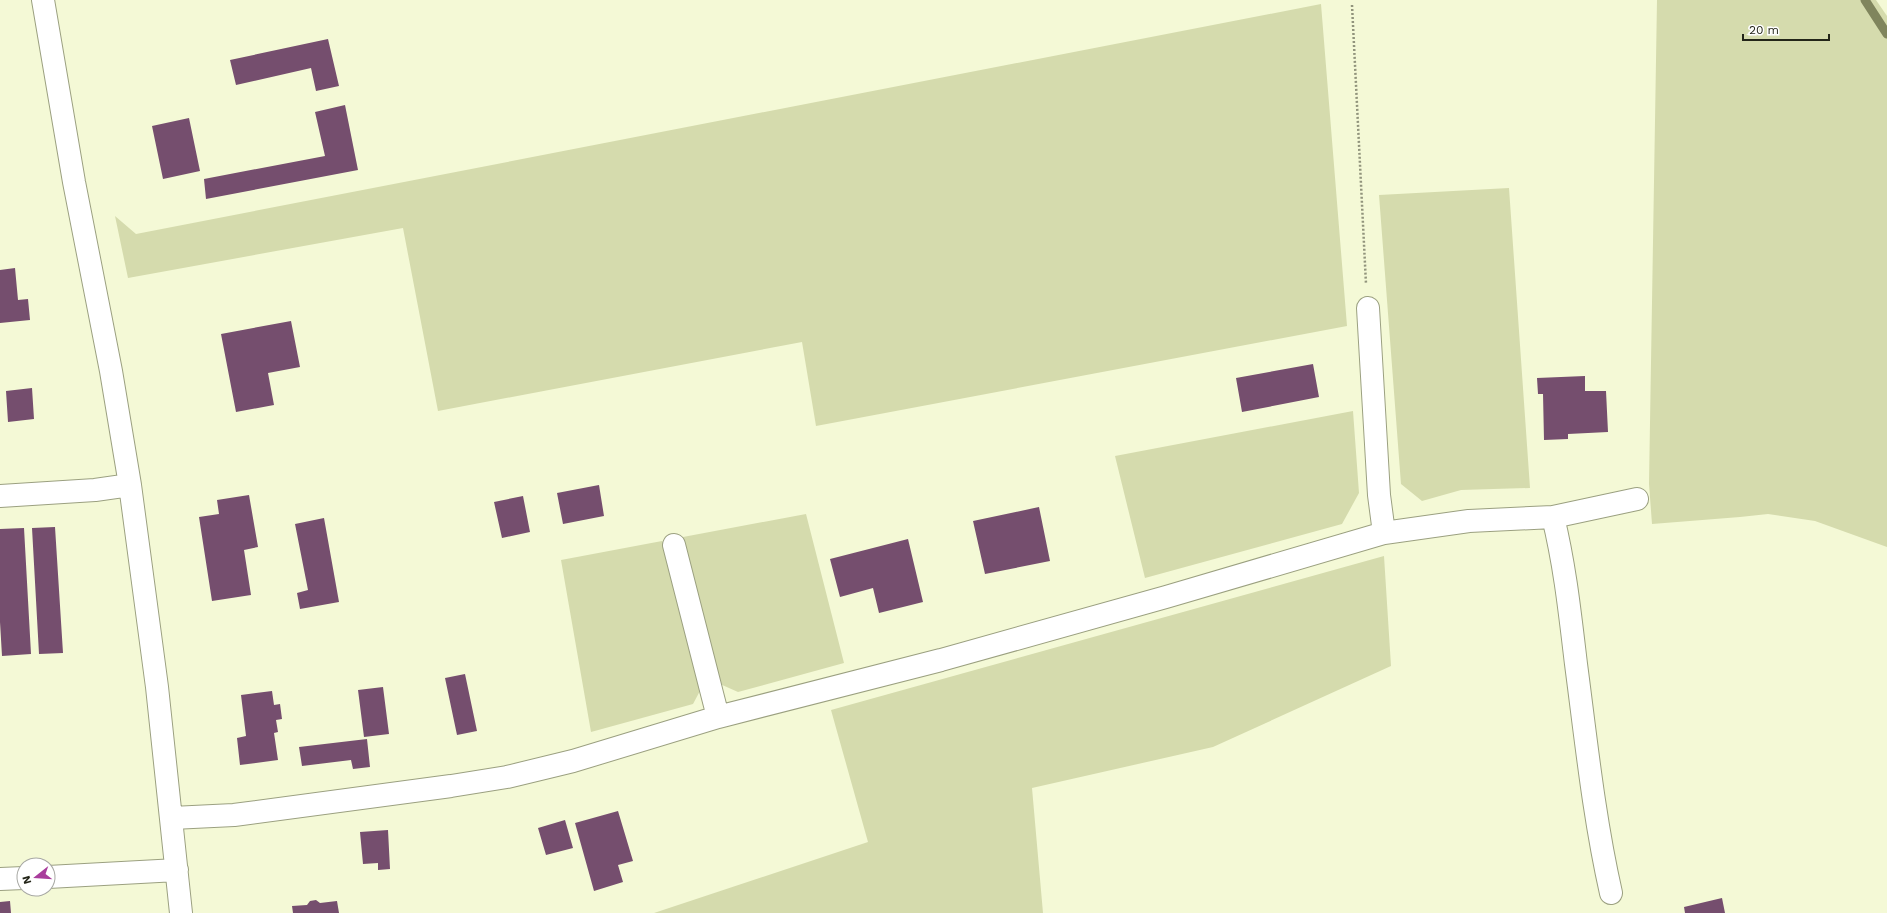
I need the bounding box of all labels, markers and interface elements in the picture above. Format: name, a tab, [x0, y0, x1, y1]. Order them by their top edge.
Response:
scale bar	[1743, 16, 1829, 42]
text: 20 m	[1749, 23, 1779, 37]
north arrow	[16, 857, 56, 897]
text: N	[20, 874, 34, 886]

